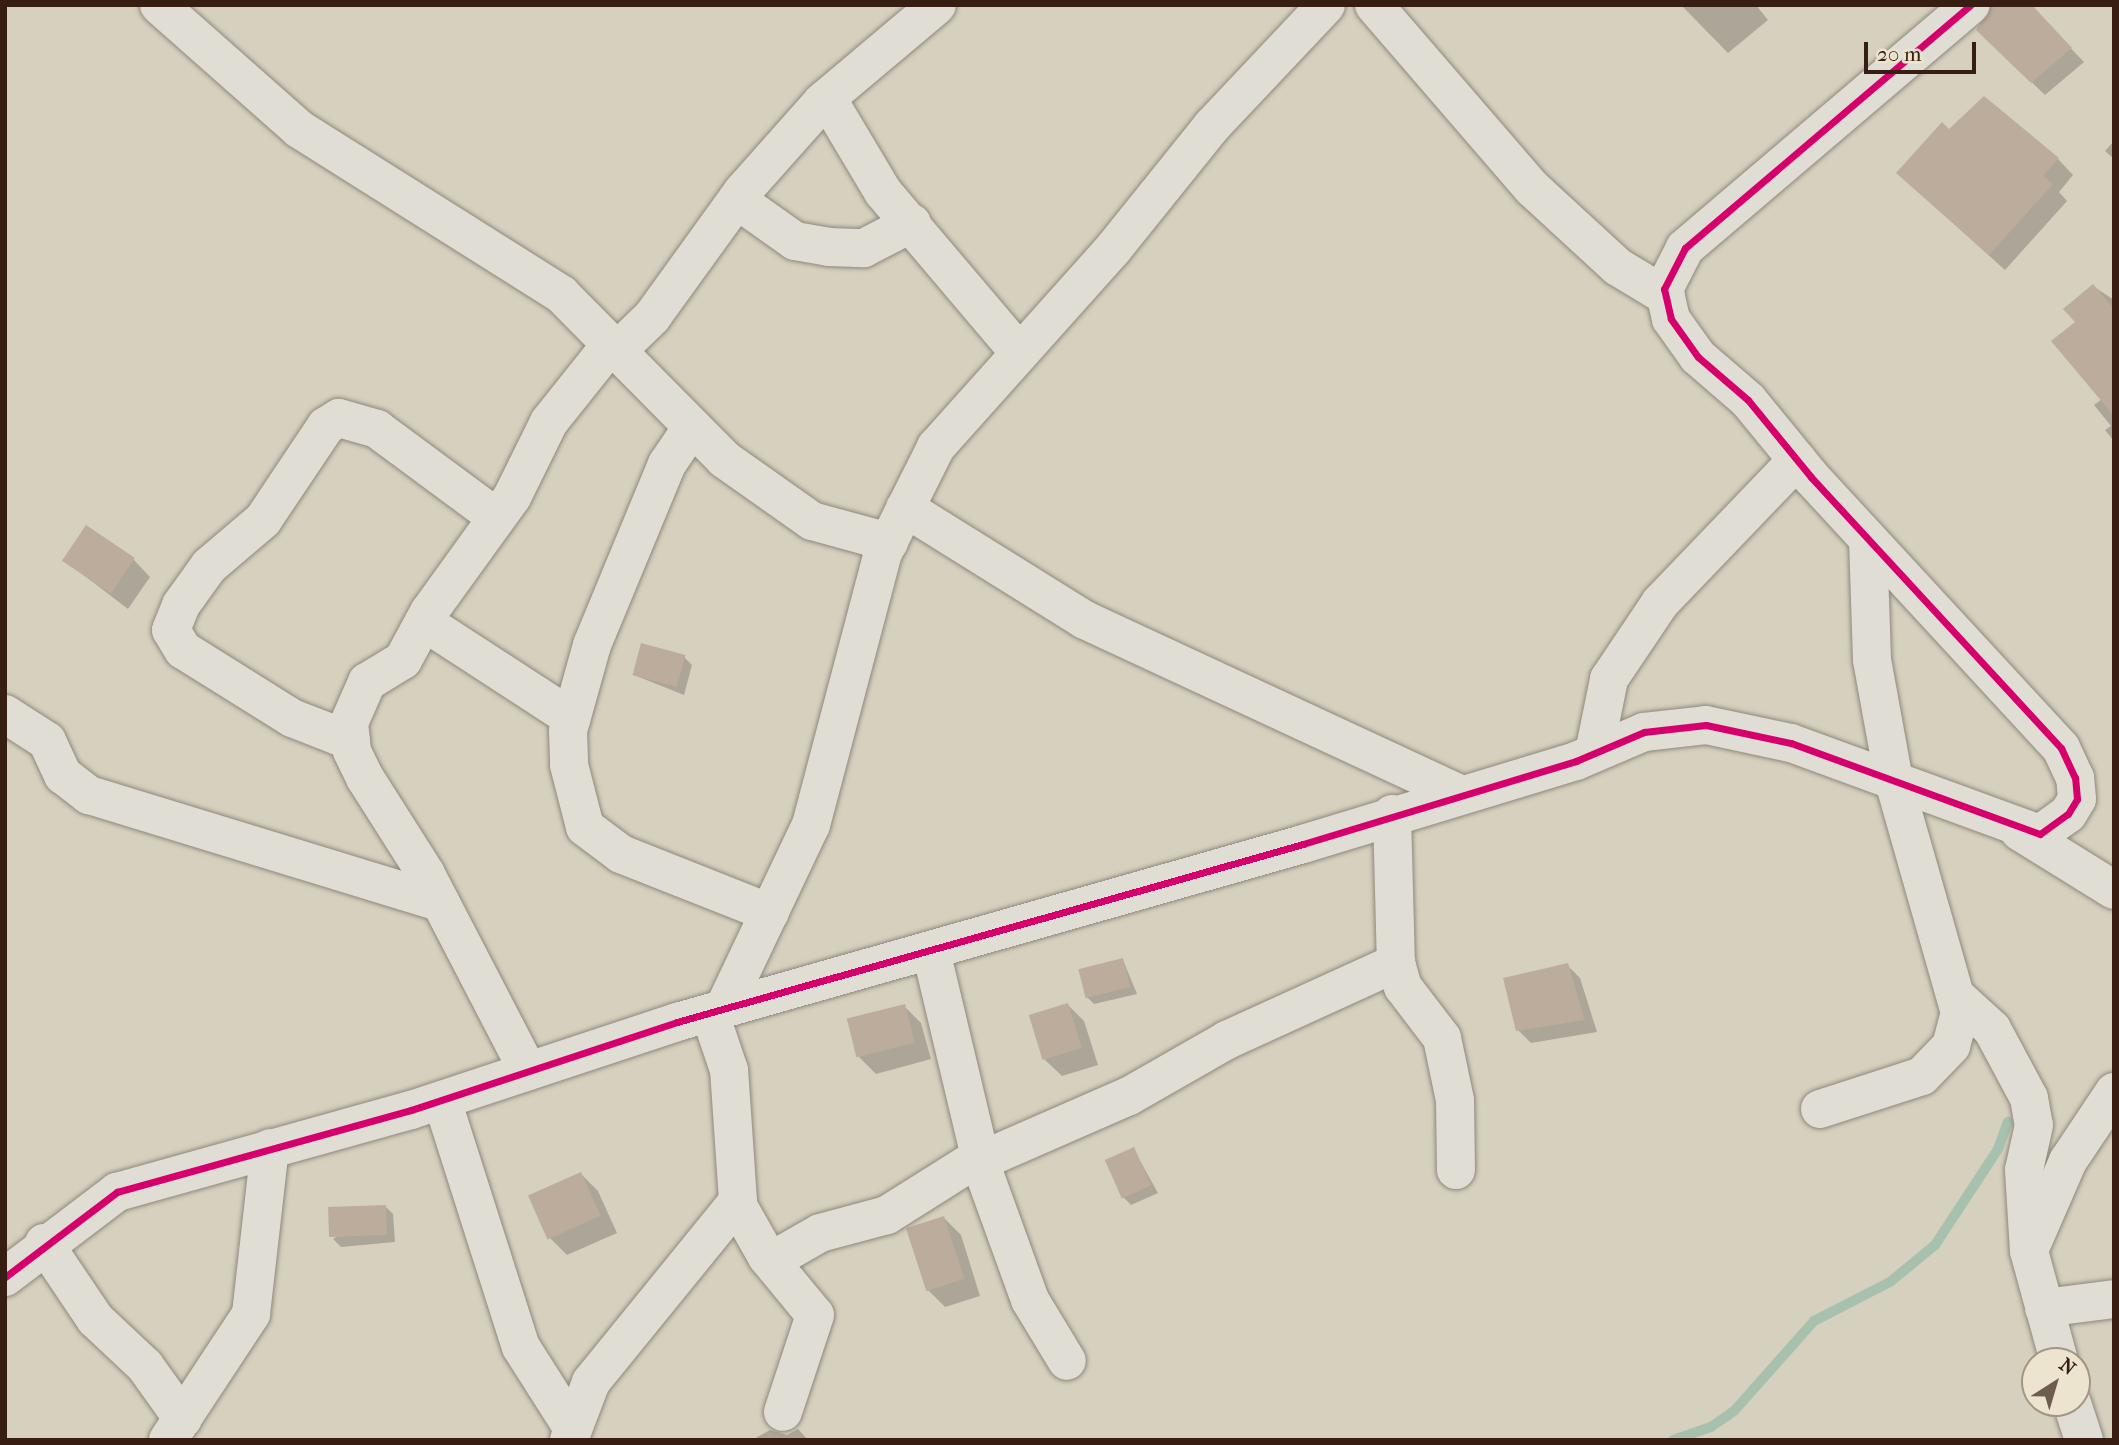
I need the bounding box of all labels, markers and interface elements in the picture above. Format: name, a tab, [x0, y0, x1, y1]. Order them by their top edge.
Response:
scale bar	[1867, 28, 1979, 72]
text: 20 m	[1877, 42, 1921, 66]
north arrow	[2021, 1347, 2091, 1417]
text: N	[2055, 1354, 2080, 1380]

